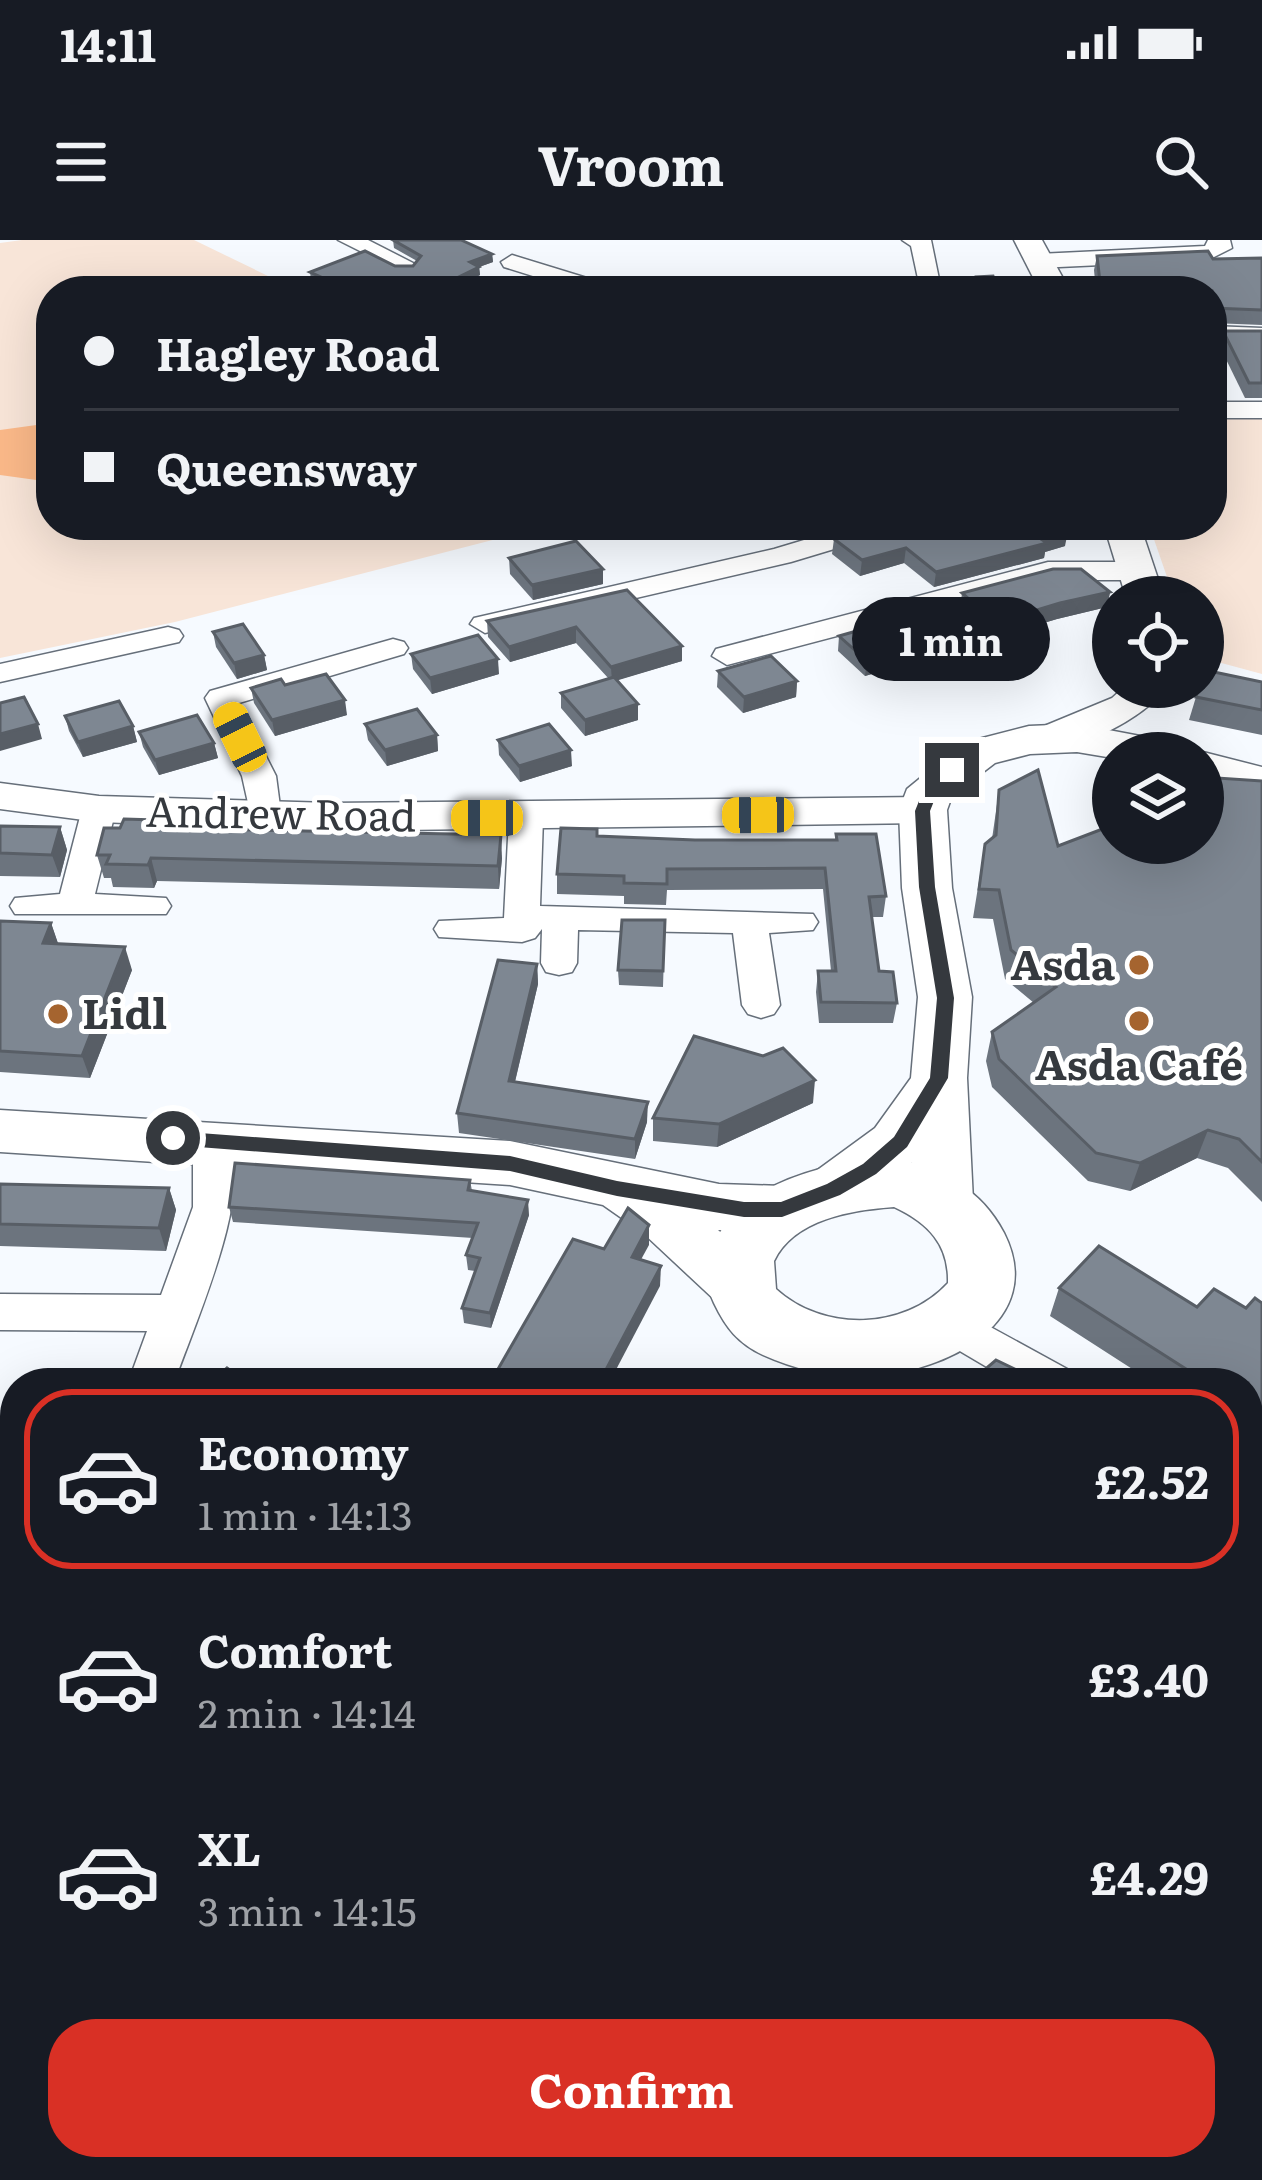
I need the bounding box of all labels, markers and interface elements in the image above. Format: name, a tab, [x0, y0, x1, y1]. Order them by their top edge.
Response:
text: 14:11	[60, 9, 156, 76]
text: Vroom	[538, 122, 724, 203]
icon: menu	[48, 129, 114, 195]
icon: search	[1148, 129, 1214, 195]
text: Hagley Road	[156, 318, 440, 385]
text: Queensway	[156, 433, 417, 500]
map controls	[1092, 576, 1224, 864]
button: locate	[1092, 576, 1224, 708]
callout: 1 min	[853, 596, 1051, 680]
text: 1 min	[899, 610, 1003, 668]
car	[208, 697, 272, 777]
button: layers	[1092, 732, 1224, 864]
route end	[925, 743, 979, 797]
street label: Andrew Road	[145, 778, 417, 844]
car	[722, 796, 794, 834]
car	[451, 800, 523, 836]
place label: Asda	[1010, 931, 1116, 993]
marker: Asda	[1126, 952, 1152, 978]
place label: Lidl	[82, 980, 167, 1042]
marker: Lidl	[45, 1001, 71, 1027]
marker: Asda Café	[1126, 1008, 1152, 1034]
place label: Asda Café	[1035, 1031, 1243, 1093]
route start	[146, 1111, 200, 1165]
text: Economy	[198, 1417, 409, 1484]
icon: car	[54, 1425, 162, 1533]
text: £2.52	[1095, 1446, 1209, 1513]
text: 1 min · 14:13	[198, 1484, 413, 1542]
text: Comfort	[198, 1615, 392, 1682]
icon: car	[54, 1623, 162, 1731]
text: £3.40	[1088, 1644, 1209, 1711]
text: 2 min · 14:14	[198, 1682, 415, 1740]
text: XL	[198, 1813, 261, 1880]
icon: car	[54, 1821, 162, 1929]
text: £4.29	[1090, 1842, 1209, 1909]
text: 3 min · 14:15	[198, 1880, 417, 1938]
button: Confirm	[48, 2019, 1215, 2157]

